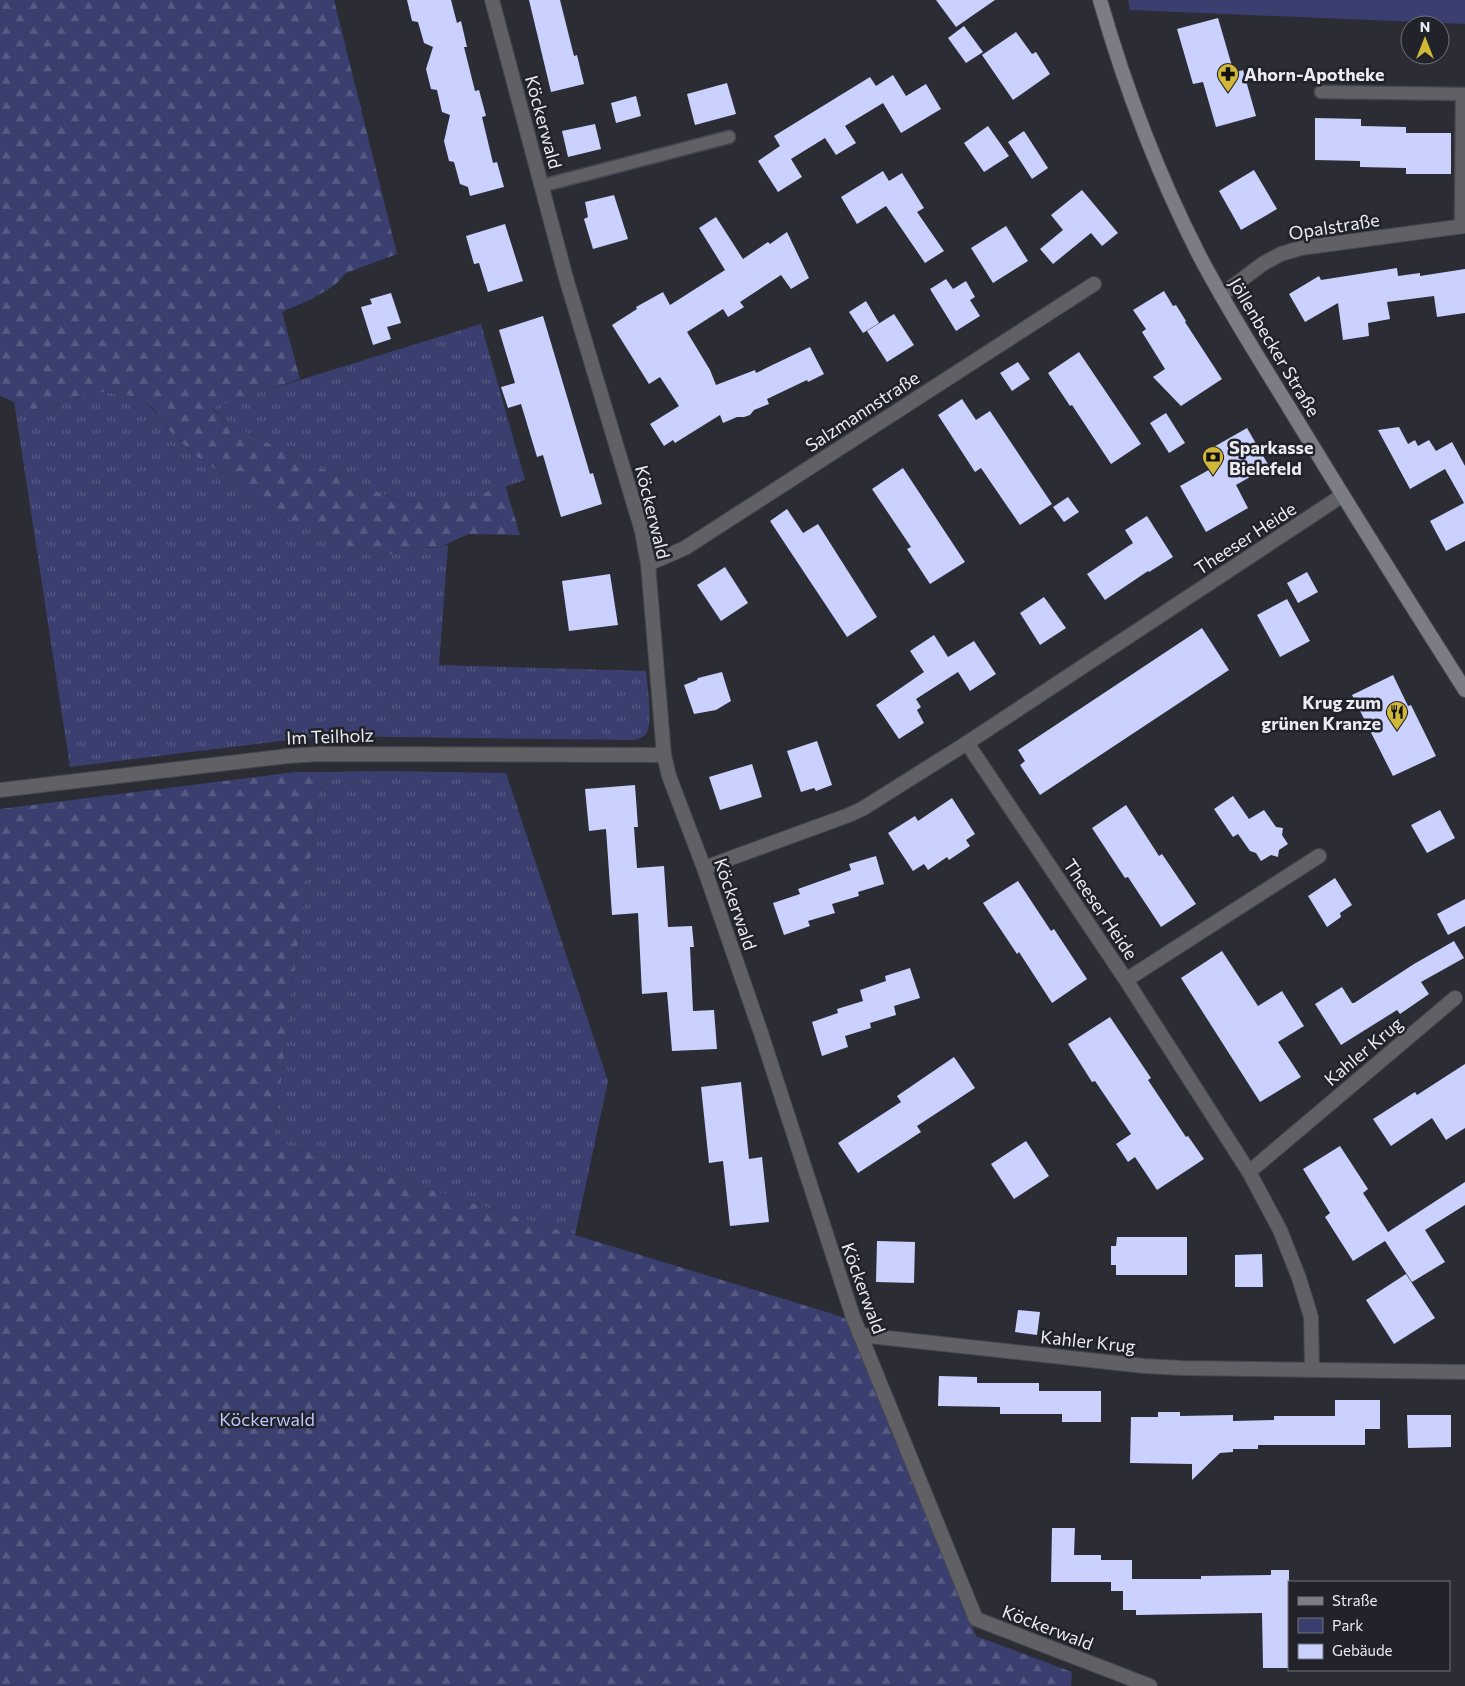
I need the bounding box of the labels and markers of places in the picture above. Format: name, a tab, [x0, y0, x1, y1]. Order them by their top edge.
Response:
pharmacy icon: Ahorn-Apotheke	[1216, 62, 1240, 93]
place label: Ahorn-Apotheke	[1244, 63, 1384, 85]
place label: Sparkasse Bielefeld	[1229, 436, 1313, 479]
bank icon: Sparkasse Bielefeld	[1201, 445, 1225, 476]
place label: Krug zum grünen Kranze	[1261, 691, 1381, 734]
restaurant icon: Krug zum grünen Kranze	[1385, 700, 1409, 731]

